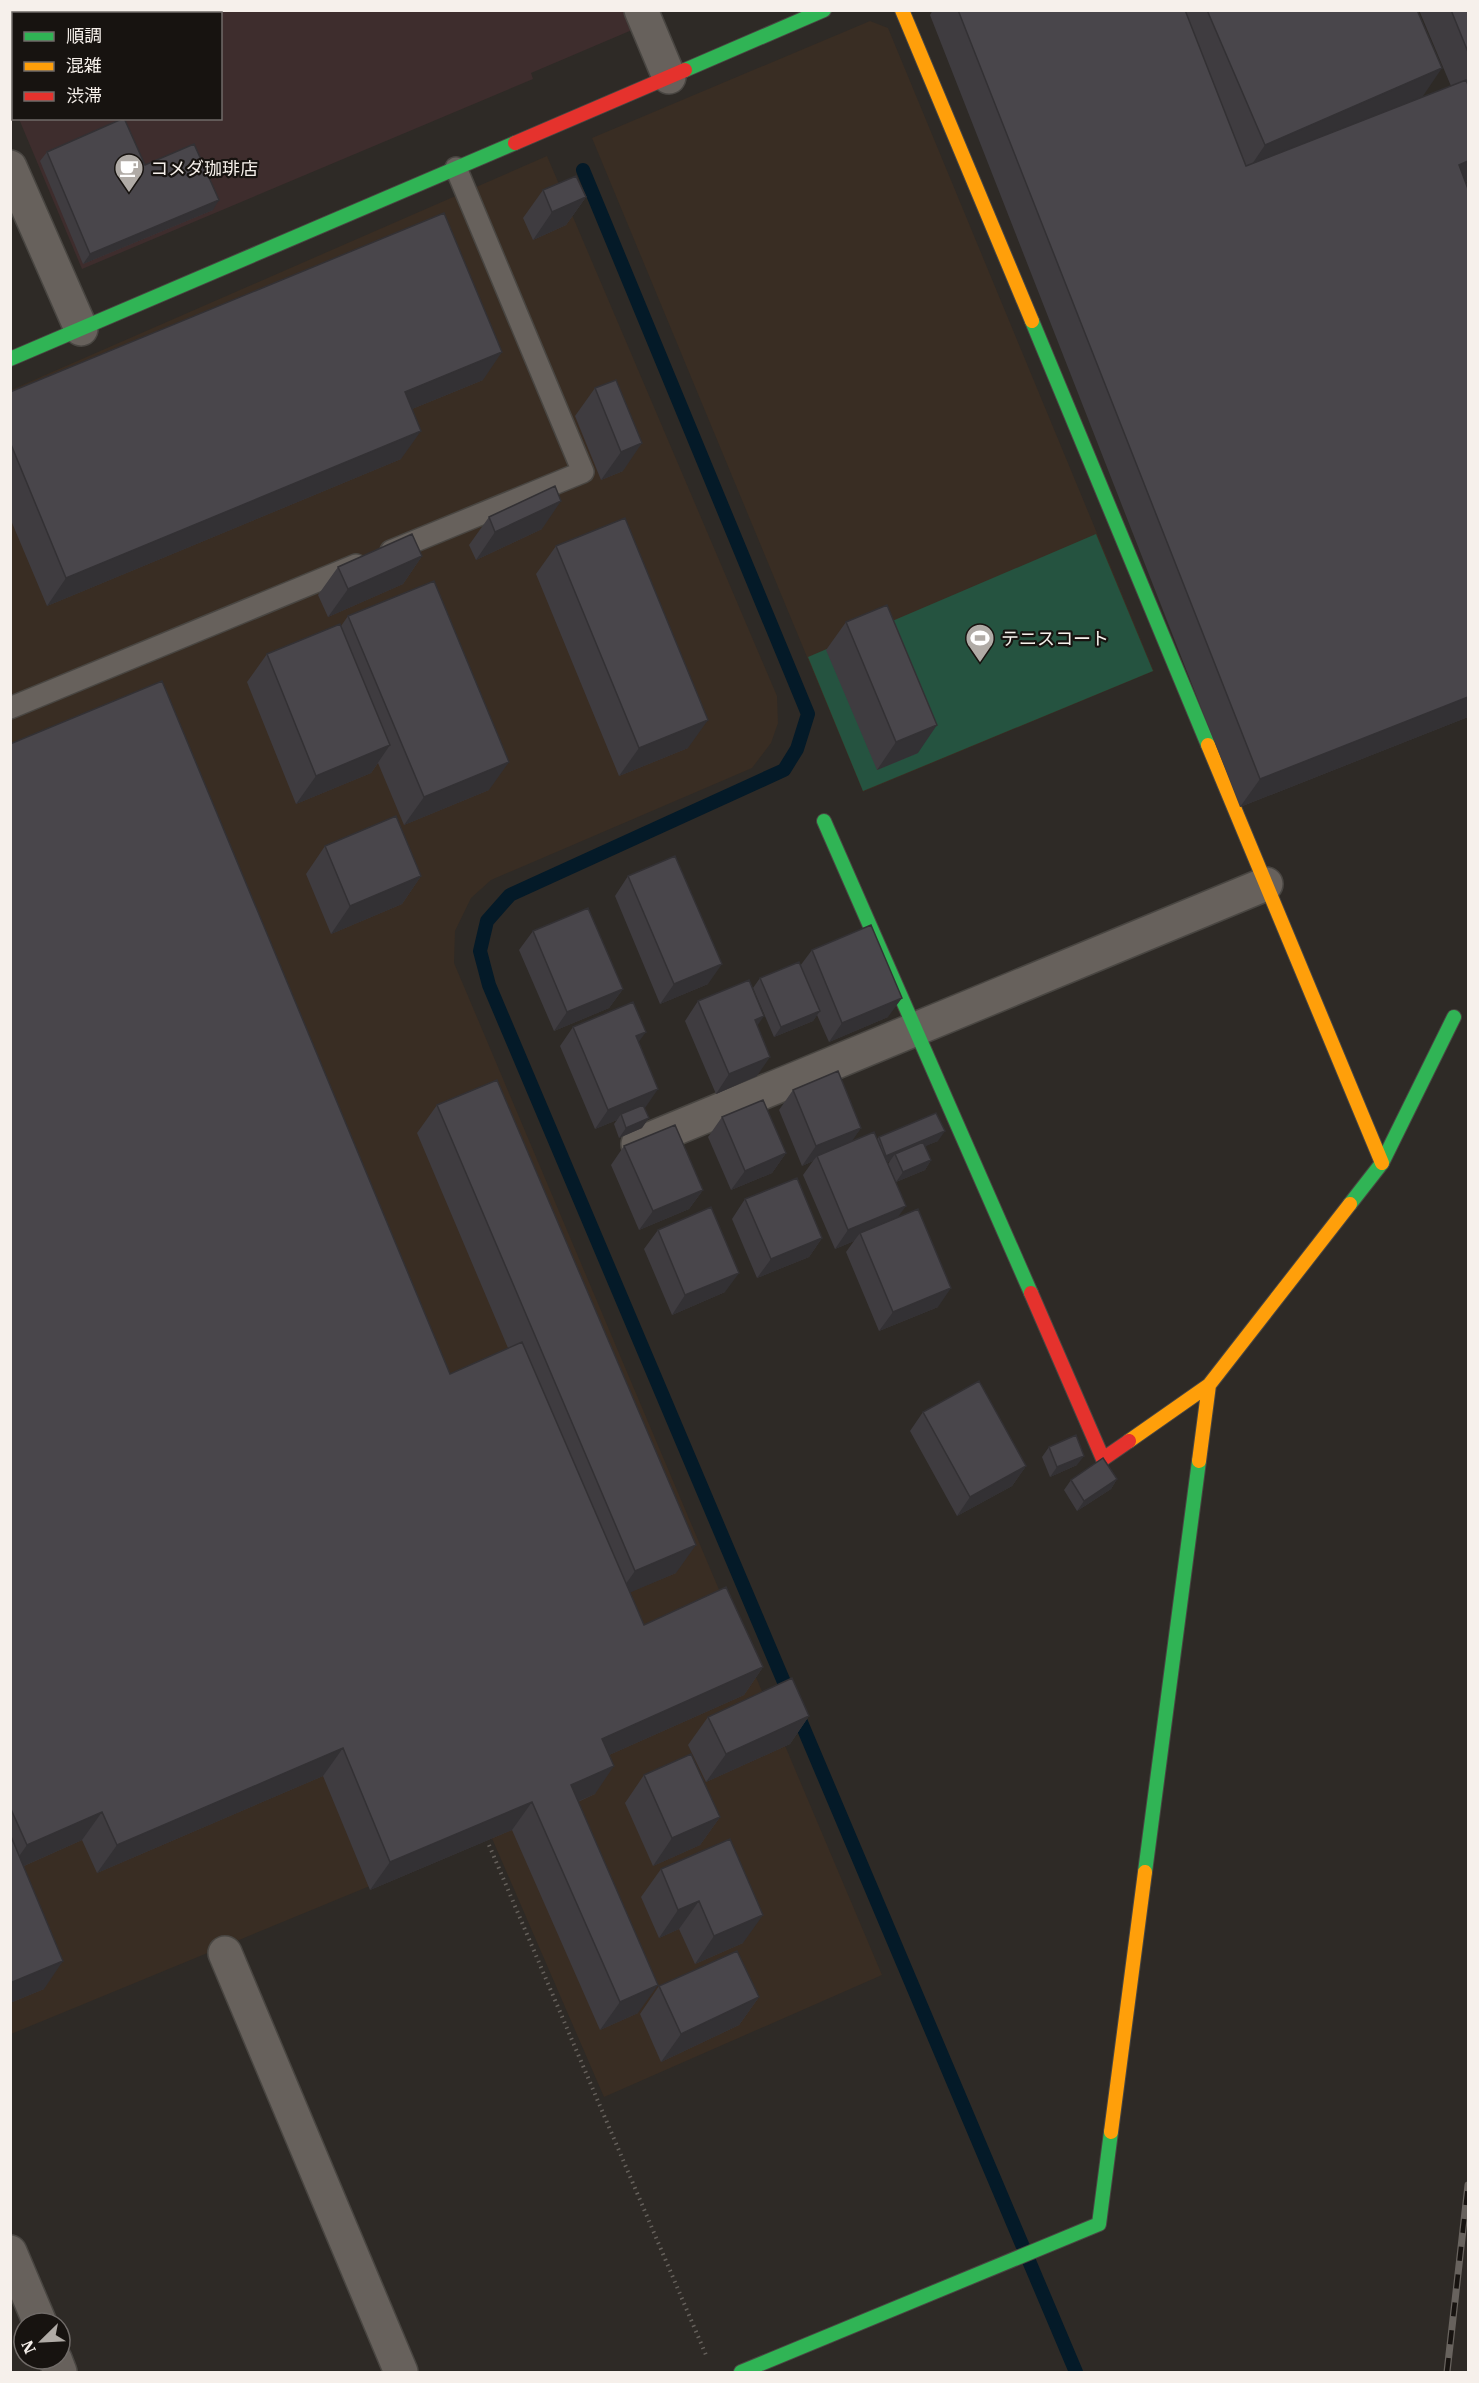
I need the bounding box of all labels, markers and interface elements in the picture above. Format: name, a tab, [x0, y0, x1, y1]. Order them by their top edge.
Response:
legend	[12, 12, 222, 120]
text: 順調	[66, 24, 102, 47]
text: 混雑	[66, 54, 102, 77]
text: 渋滞	[66, 84, 102, 107]
cafe icon: コメダ珈琲店	[113, 152, 145, 194]
place label: コメダ珈琲店	[150, 157, 258, 180]
sports icon: テニスコート	[964, 622, 996, 664]
place label: テニスコート	[1001, 627, 1109, 650]
north arrow	[12, 2311, 72, 2371]
text: N	[17, 2337, 40, 2357]

